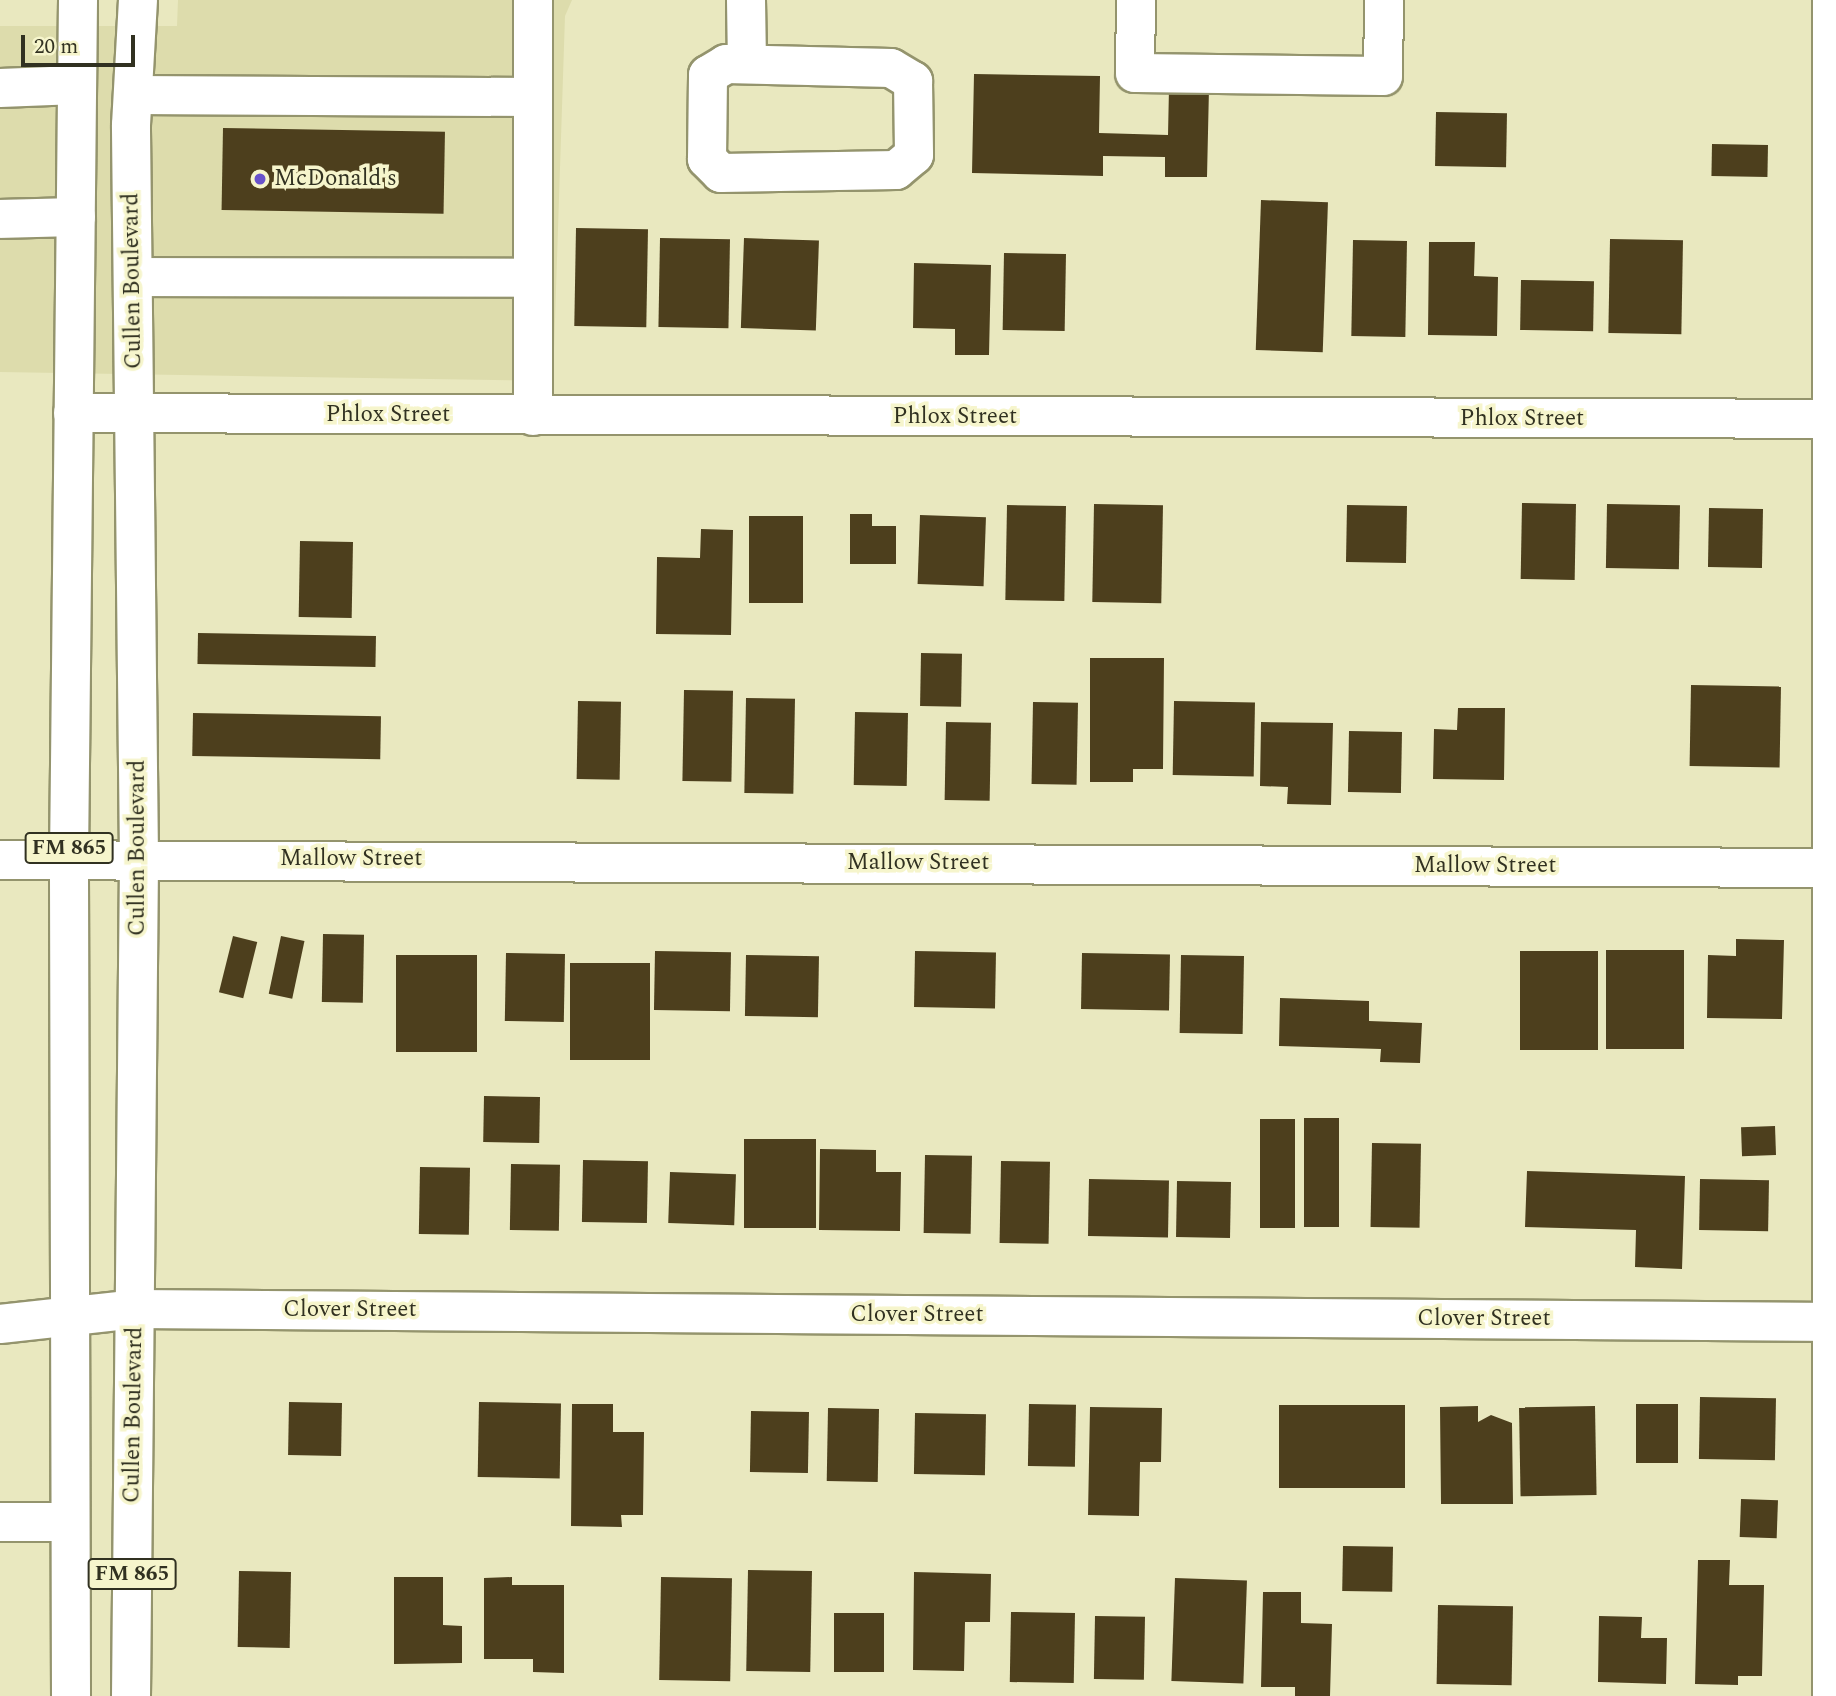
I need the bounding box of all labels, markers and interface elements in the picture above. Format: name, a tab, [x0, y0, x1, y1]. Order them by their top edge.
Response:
scale bar	[24, 21, 138, 65]
text: 20 m	[34, 31, 78, 63]
place label: McDonald's	[274, 165, 397, 193]
marker: McDonald's	[252, 171, 268, 187]
street label: Cullen Boulevard	[118, 193, 148, 369]
street label: Phlox Street	[326, 401, 450, 429]
street label: Phlox Street	[893, 403, 1017, 431]
street label: Phlox Street	[1460, 405, 1584, 433]
street label: Cullen Boulevard	[124, 760, 152, 936]
road number: FM 865	[24, 830, 114, 866]
street label: Mallow Street	[280, 845, 422, 873]
street label: Mallow Street	[847, 849, 989, 877]
street label: Mallow Street	[1414, 852, 1556, 880]
street label: Clover Street	[283, 1296, 417, 1324]
street label: Clover Street	[850, 1301, 984, 1329]
street label: Clover Street	[1417, 1305, 1551, 1333]
street label: Cullen Boulevard	[119, 1327, 149, 1503]
road number: FM 865	[86, 1556, 178, 1592]

